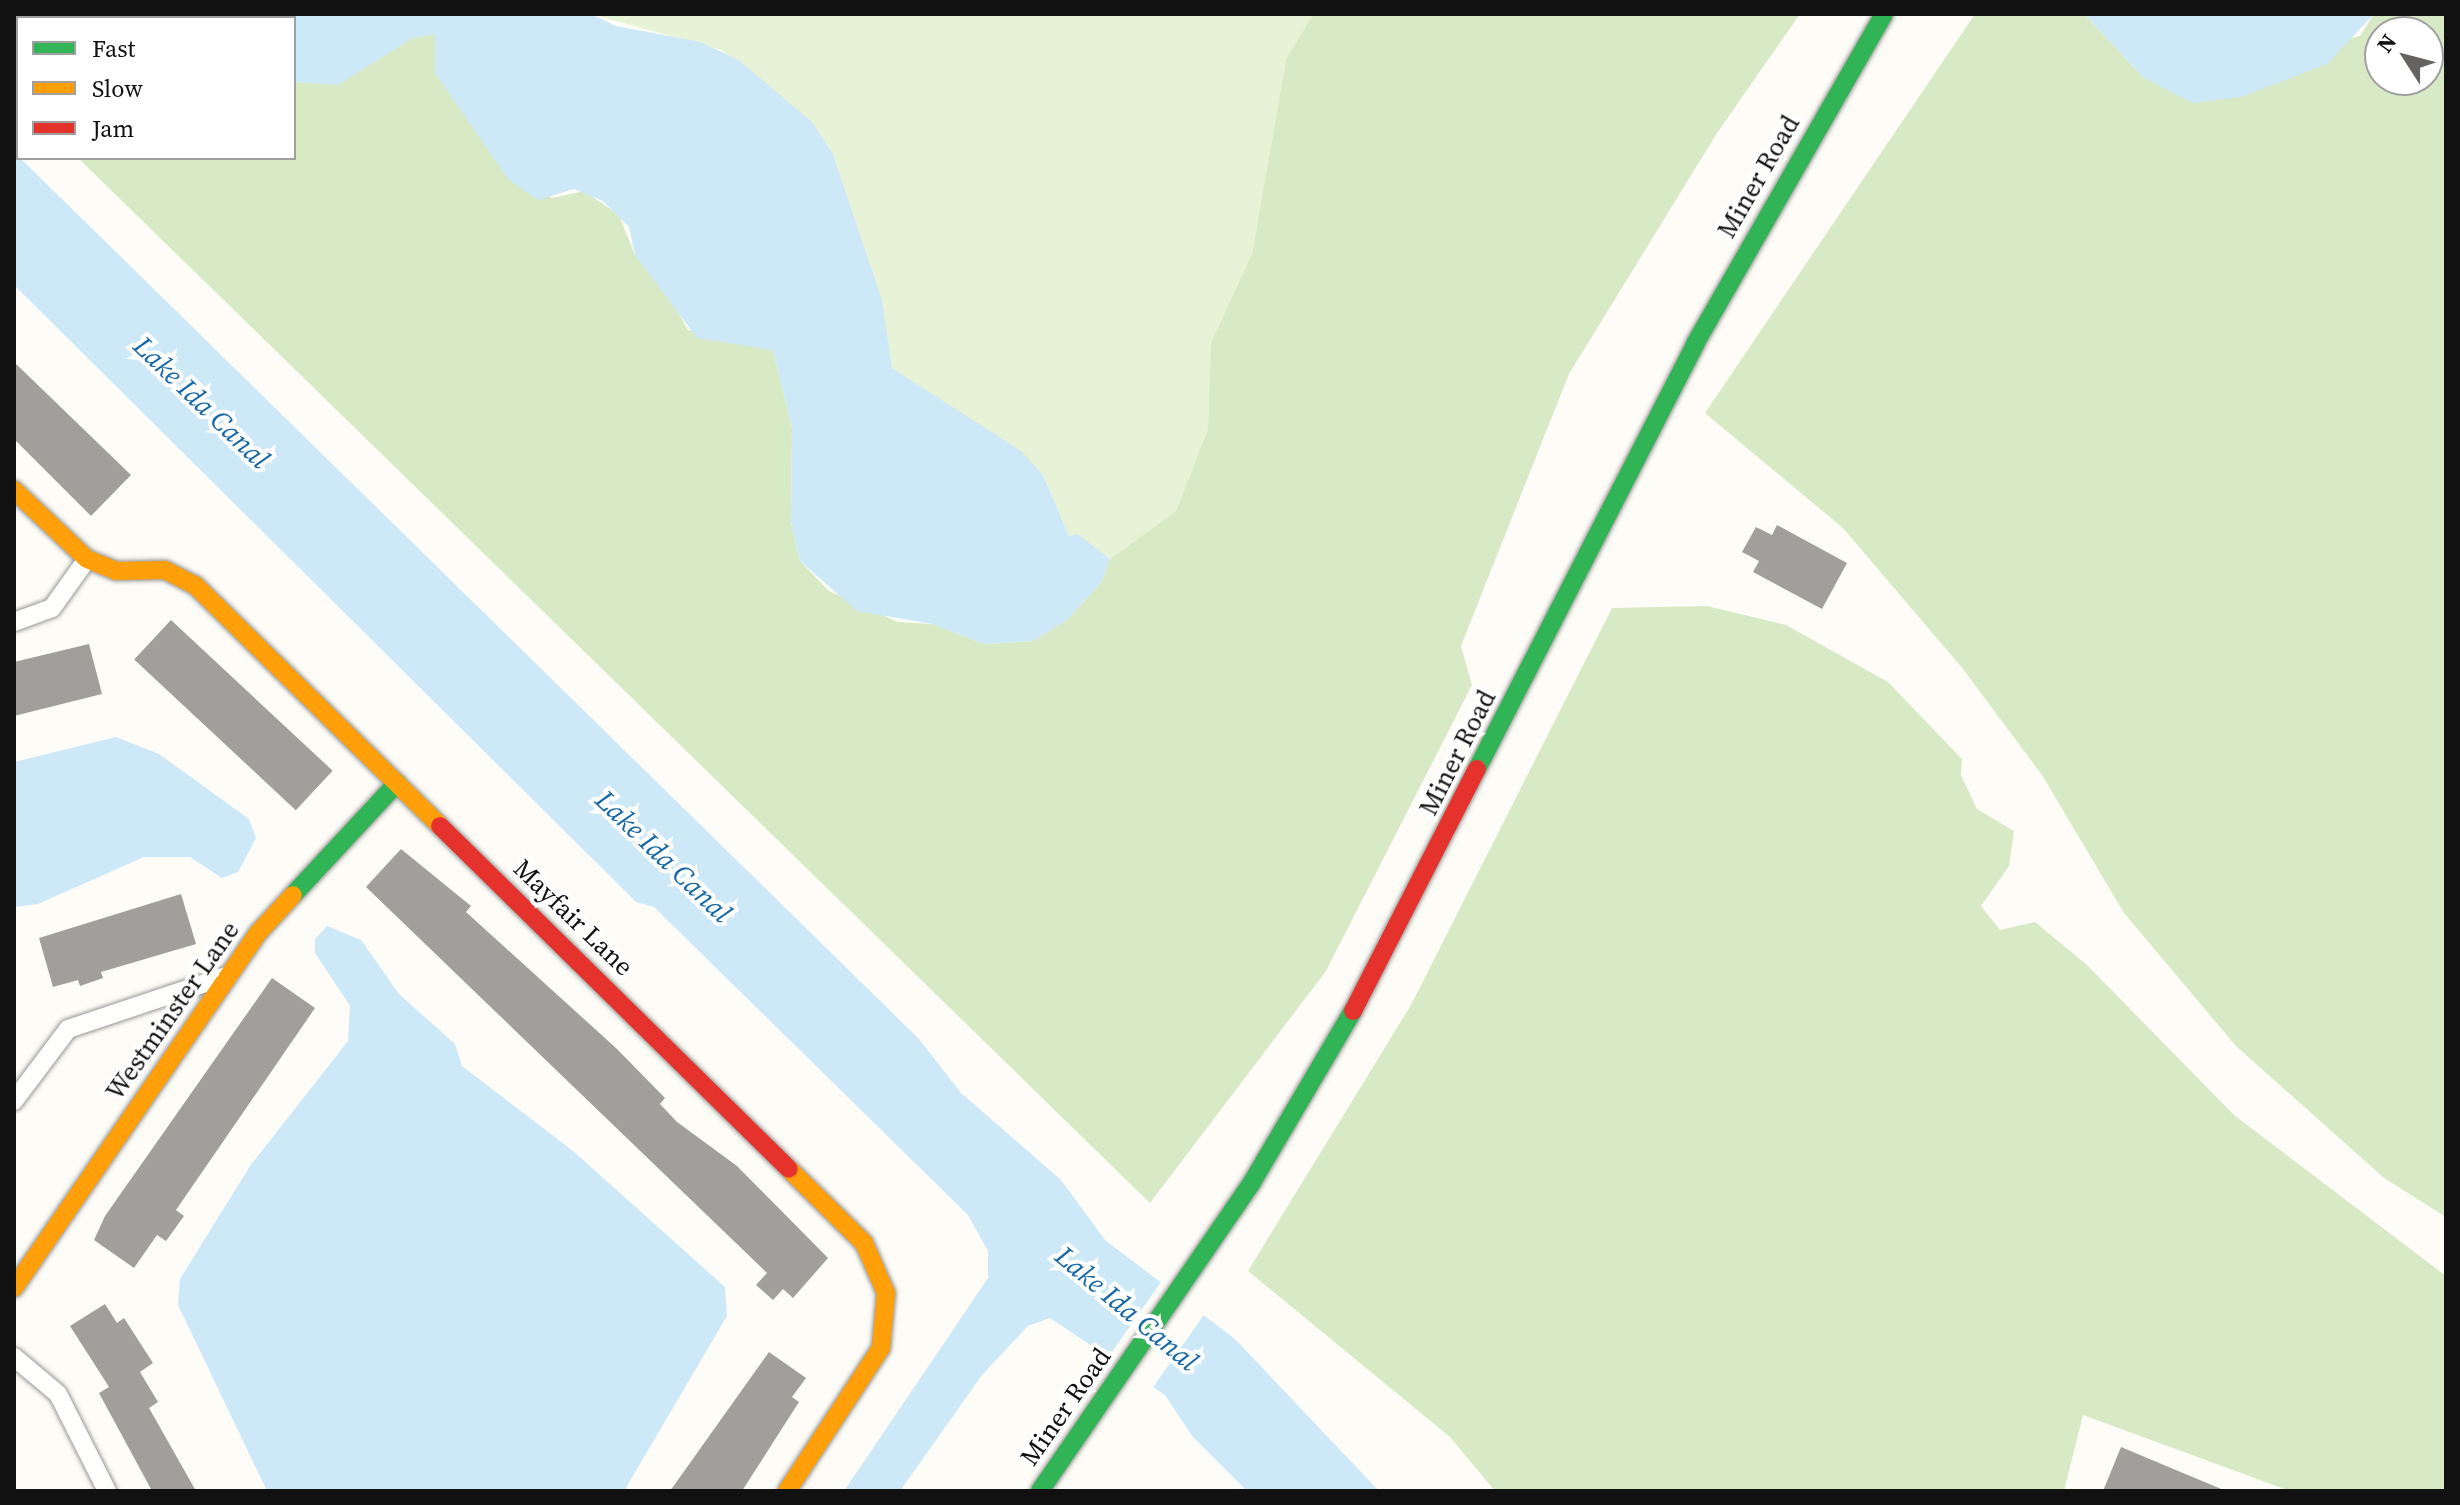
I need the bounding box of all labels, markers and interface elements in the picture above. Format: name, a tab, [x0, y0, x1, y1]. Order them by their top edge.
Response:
legend	[16, 16, 296, 160]
north arrow	[2364, 16, 2444, 96]
text: N	[2369, 28, 2403, 58]
text: Fast	[92, 32, 135, 65]
text: Slow	[92, 72, 143, 105]
street label: Miner Road	[1711, 110, 1807, 244]
text: Jam	[92, 112, 134, 145]
water label: Lake Ida Canal	[127, 329, 277, 475]
street label: Miner Road	[1413, 685, 1503, 821]
water label: Lake Ida Canal	[589, 783, 739, 929]
street label: Mayfair Lane	[507, 853, 639, 983]
street label: Westminster Lane	[100, 916, 246, 1106]
water label: Lake Ida Canal	[1049, 1239, 1205, 1377]
street label: Miner Road	[1014, 1342, 1118, 1472]

